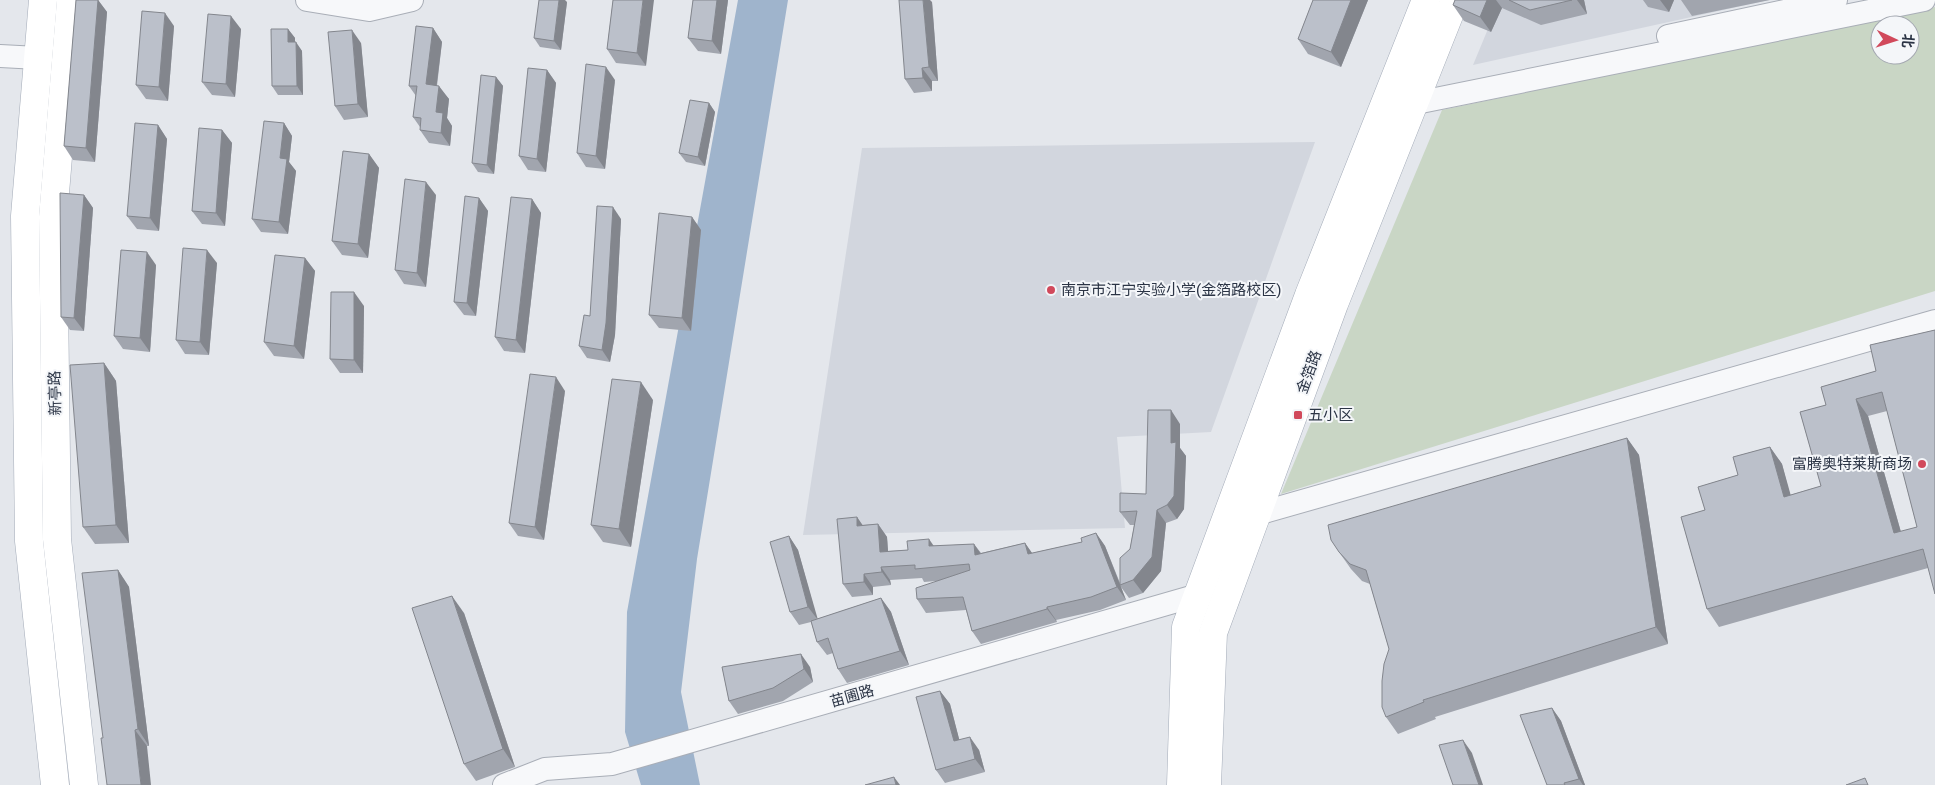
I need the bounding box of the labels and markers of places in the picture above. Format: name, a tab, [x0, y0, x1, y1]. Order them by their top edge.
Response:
place label: 南京市江宁实验小学(金箔路校区)	[1061, 281, 1281, 299]
marker: 南京市江宁实验小学(金箔路校区)	[1045, 284, 1057, 296]
place label: 五小区	[1308, 406, 1353, 424]
marker: 五小区	[1292, 409, 1304, 421]
place label: 富腾奥特莱斯商场	[1792, 455, 1912, 473]
marker: 富腾奥特莱斯商场	[1916, 458, 1928, 470]

